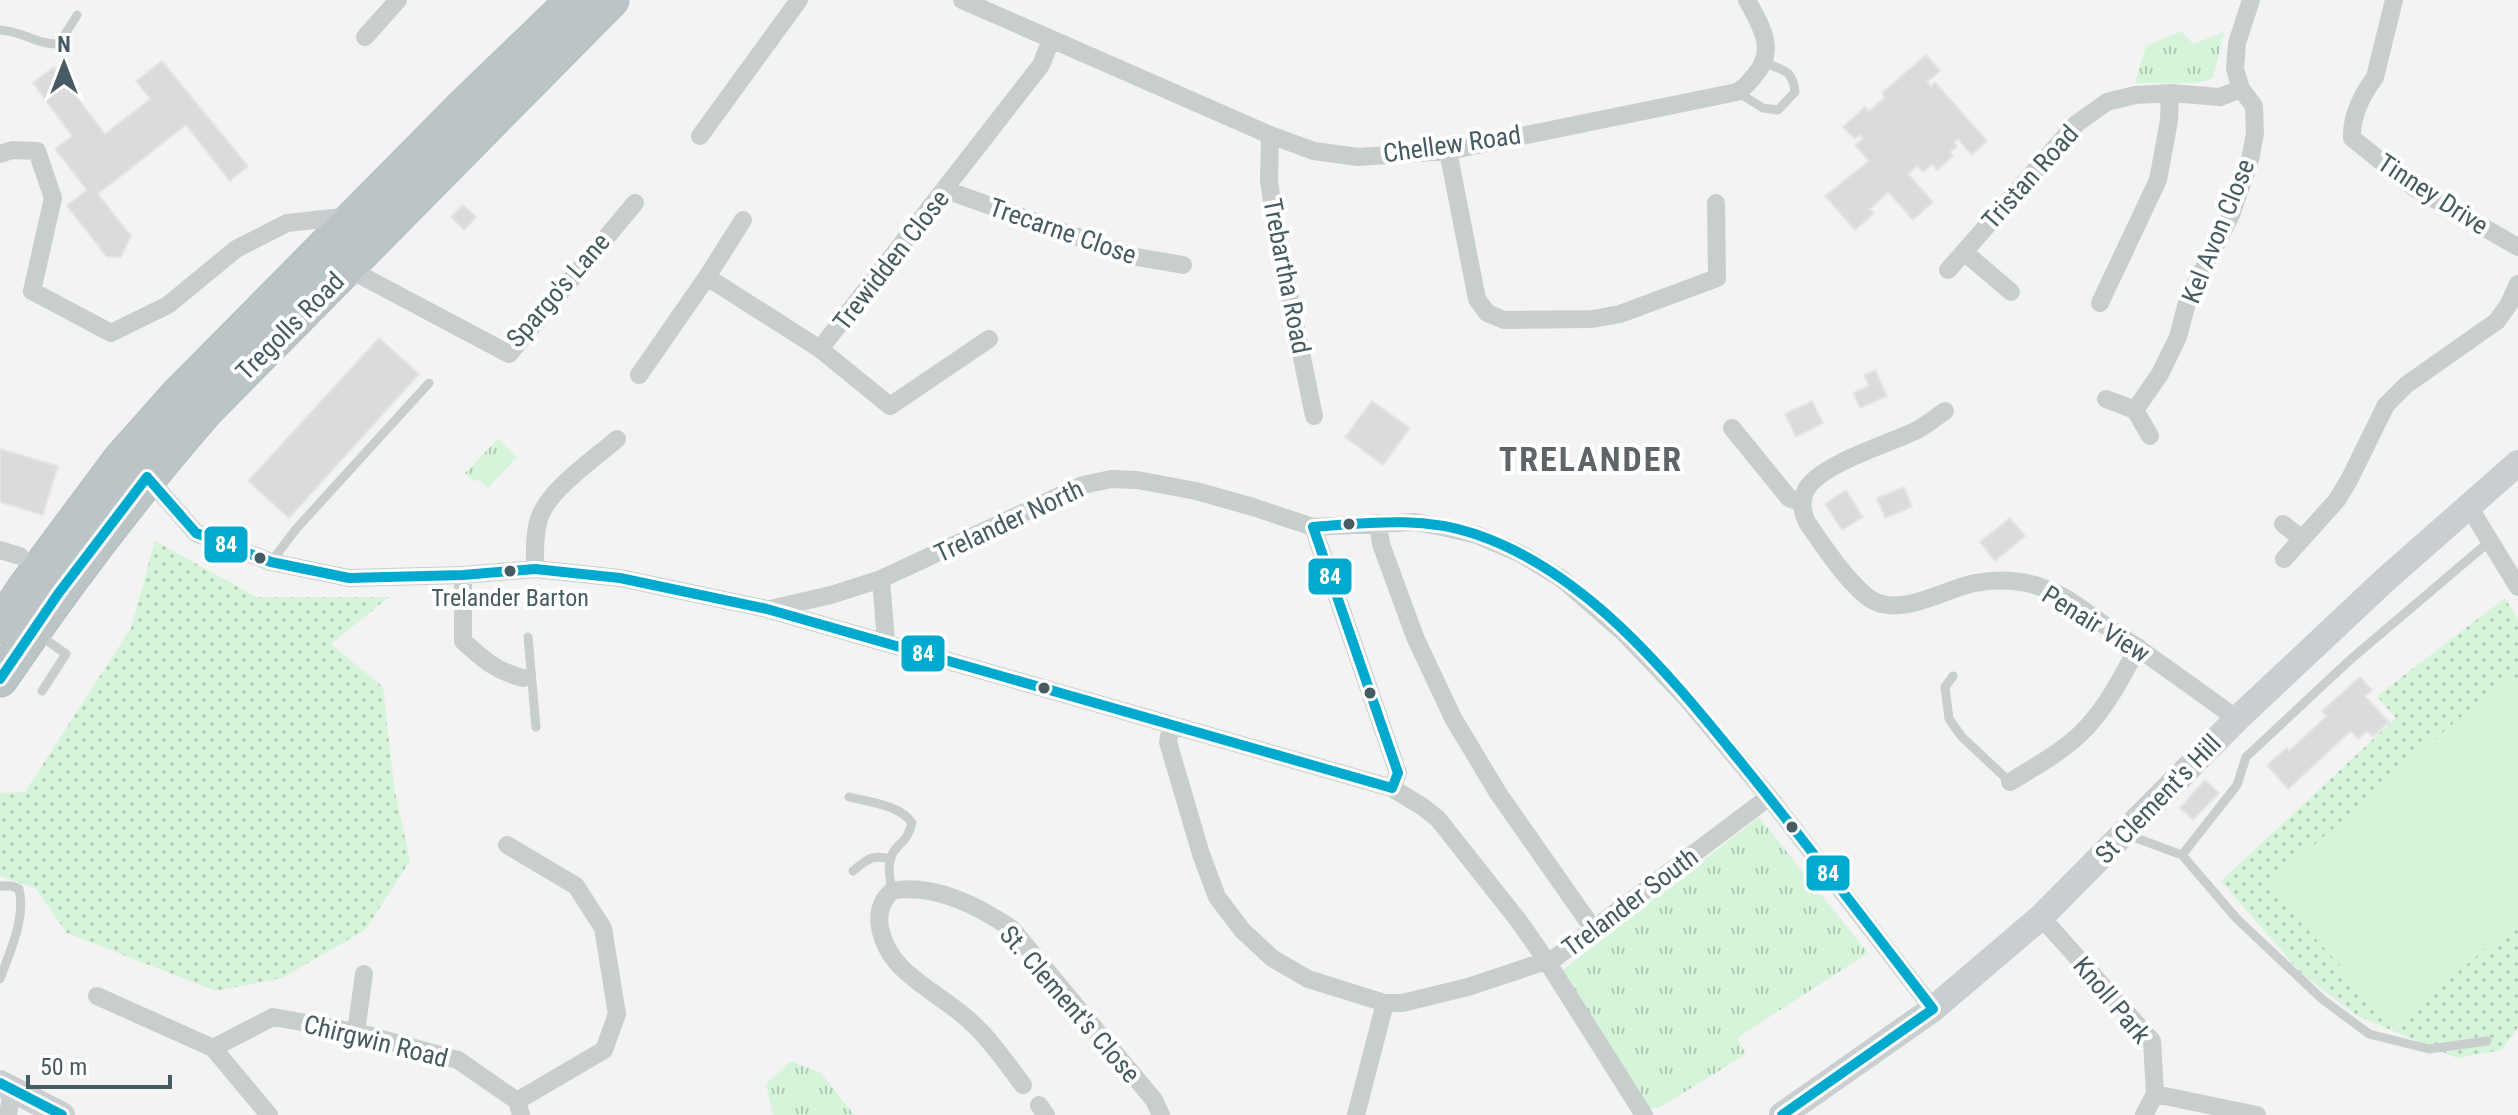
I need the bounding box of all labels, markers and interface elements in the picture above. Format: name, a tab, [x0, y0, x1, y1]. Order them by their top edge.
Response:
north arrow	[24, 24, 104, 104]
text: N	[57, 32, 71, 57]
street label: Chellew Road	[1381, 119, 1523, 169]
street label: Tristan Road	[1976, 119, 2084, 235]
street label: Tinney Drive	[2372, 147, 2494, 241]
street label: Kel Avon Close	[2175, 155, 2261, 307]
street label: Trewidden Close	[827, 184, 955, 336]
street label: Trecarne Close	[986, 192, 1140, 270]
street label: Trebartha Road	[1257, 196, 1317, 356]
street label: Spargo's Lane	[500, 227, 616, 353]
street label: Tregolls Road	[230, 266, 350, 386]
district label: TRELANDER	[1499, 439, 1683, 479]
street label: Trelander North	[930, 474, 1088, 568]
unlabelled marker	[1341, 516, 1357, 532]
line badge: 84	[203, 525, 249, 564]
text: 84	[215, 532, 237, 557]
unlabelled marker	[252, 550, 268, 566]
line badge: 84	[1307, 557, 1353, 596]
marker: Trelander Barton	[502, 563, 518, 579]
text: 84	[1319, 564, 1341, 589]
street label: Penair View	[2037, 579, 2155, 669]
place label: Trelander Barton	[431, 584, 589, 612]
line badge: 84	[900, 634, 946, 673]
text: 84	[912, 641, 934, 666]
unlabelled marker	[1036, 680, 1052, 696]
unlabelled marker	[1362, 685, 1378, 701]
street label: St Clement's Hill	[2089, 728, 2227, 870]
unlabelled marker	[1784, 819, 1800, 835]
street label: Trelander South	[1556, 841, 1704, 963]
line badge: 84	[1805, 854, 1851, 892]
text: 84	[1817, 861, 1839, 886]
street label: St. Clement's Close	[994, 919, 1146, 1089]
street label: Knoll Park	[2067, 951, 2157, 1050]
street label: Chirgwin Road	[301, 1009, 451, 1073]
scale bar	[28, 1039, 170, 1089]
text: 50 m	[40, 1053, 87, 1081]

